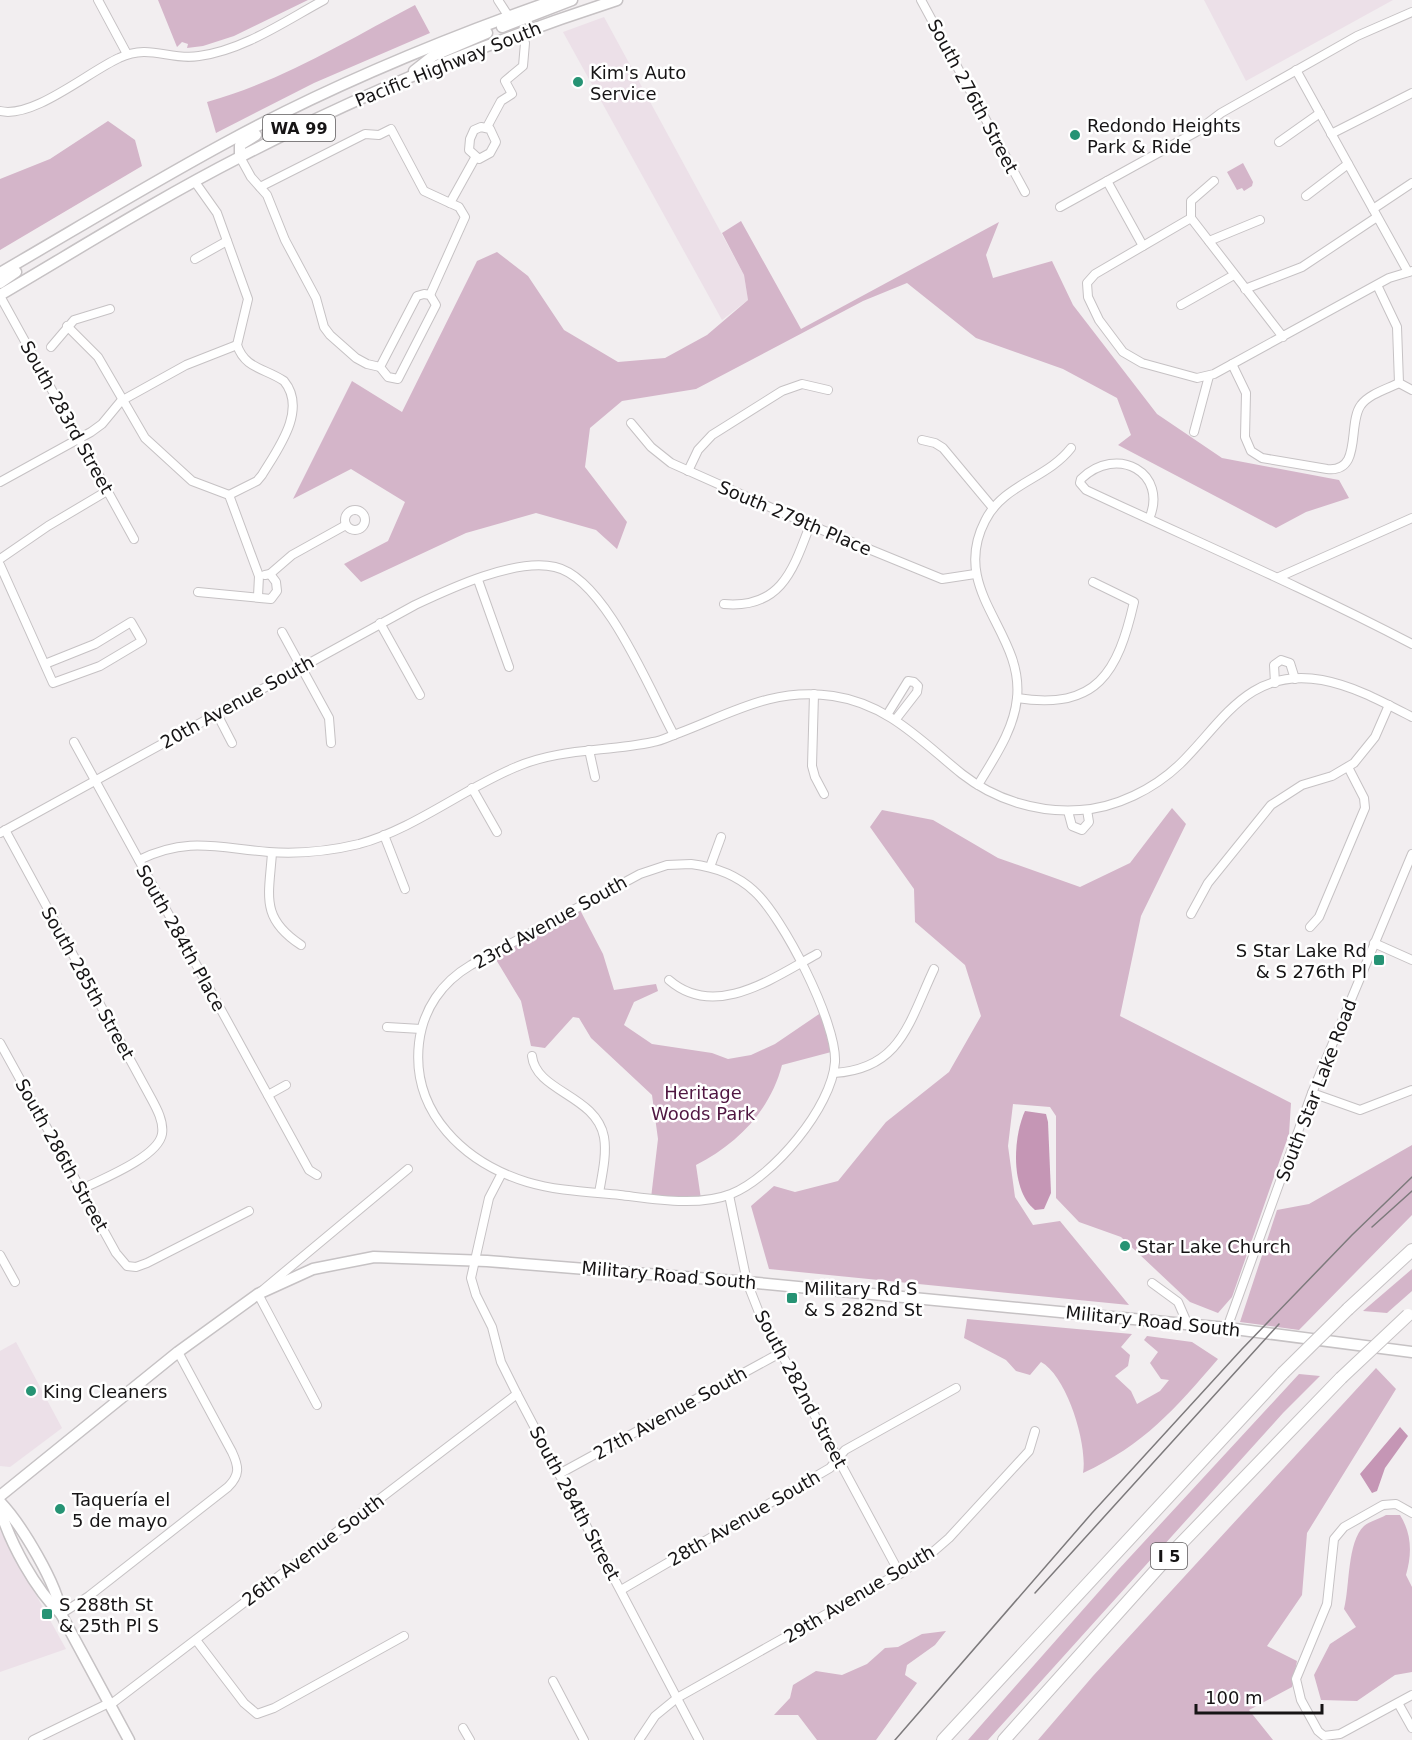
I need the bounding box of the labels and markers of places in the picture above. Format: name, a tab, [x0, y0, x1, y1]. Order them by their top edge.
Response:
place label: Kim's Auto Service	[590, 62, 686, 104]
marker: Kim's Auto Service	[571, 75, 585, 89]
place label: Redondo Heights Park & Ride	[1087, 115, 1241, 157]
marker: Redondo Heights Park & Ride	[1068, 128, 1082, 142]
place label: S Star Lake Rd & S 276th Pl	[1236, 940, 1367, 982]
marker: S Star Lake Rd & S 276th Pl	[1372, 953, 1386, 967]
place label: Star Lake Church	[1137, 1236, 1291, 1257]
marker: Star Lake Church	[1118, 1239, 1132, 1253]
place label: Military Rd S & S 282nd St	[804, 1278, 922, 1320]
marker: Military Rd S & S 282nd St	[785, 1291, 799, 1305]
place label: King Cleaners	[43, 1381, 167, 1402]
marker: King Cleaners	[24, 1384, 38, 1398]
place label: Taquería el 5 de mayo	[71, 1489, 170, 1531]
marker: Taquería el 5 de mayo	[53, 1502, 67, 1516]
place label: S 288th St & 25th Pl S	[59, 1594, 159, 1636]
marker: S 288th St & 25th Pl S	[40, 1607, 54, 1621]

